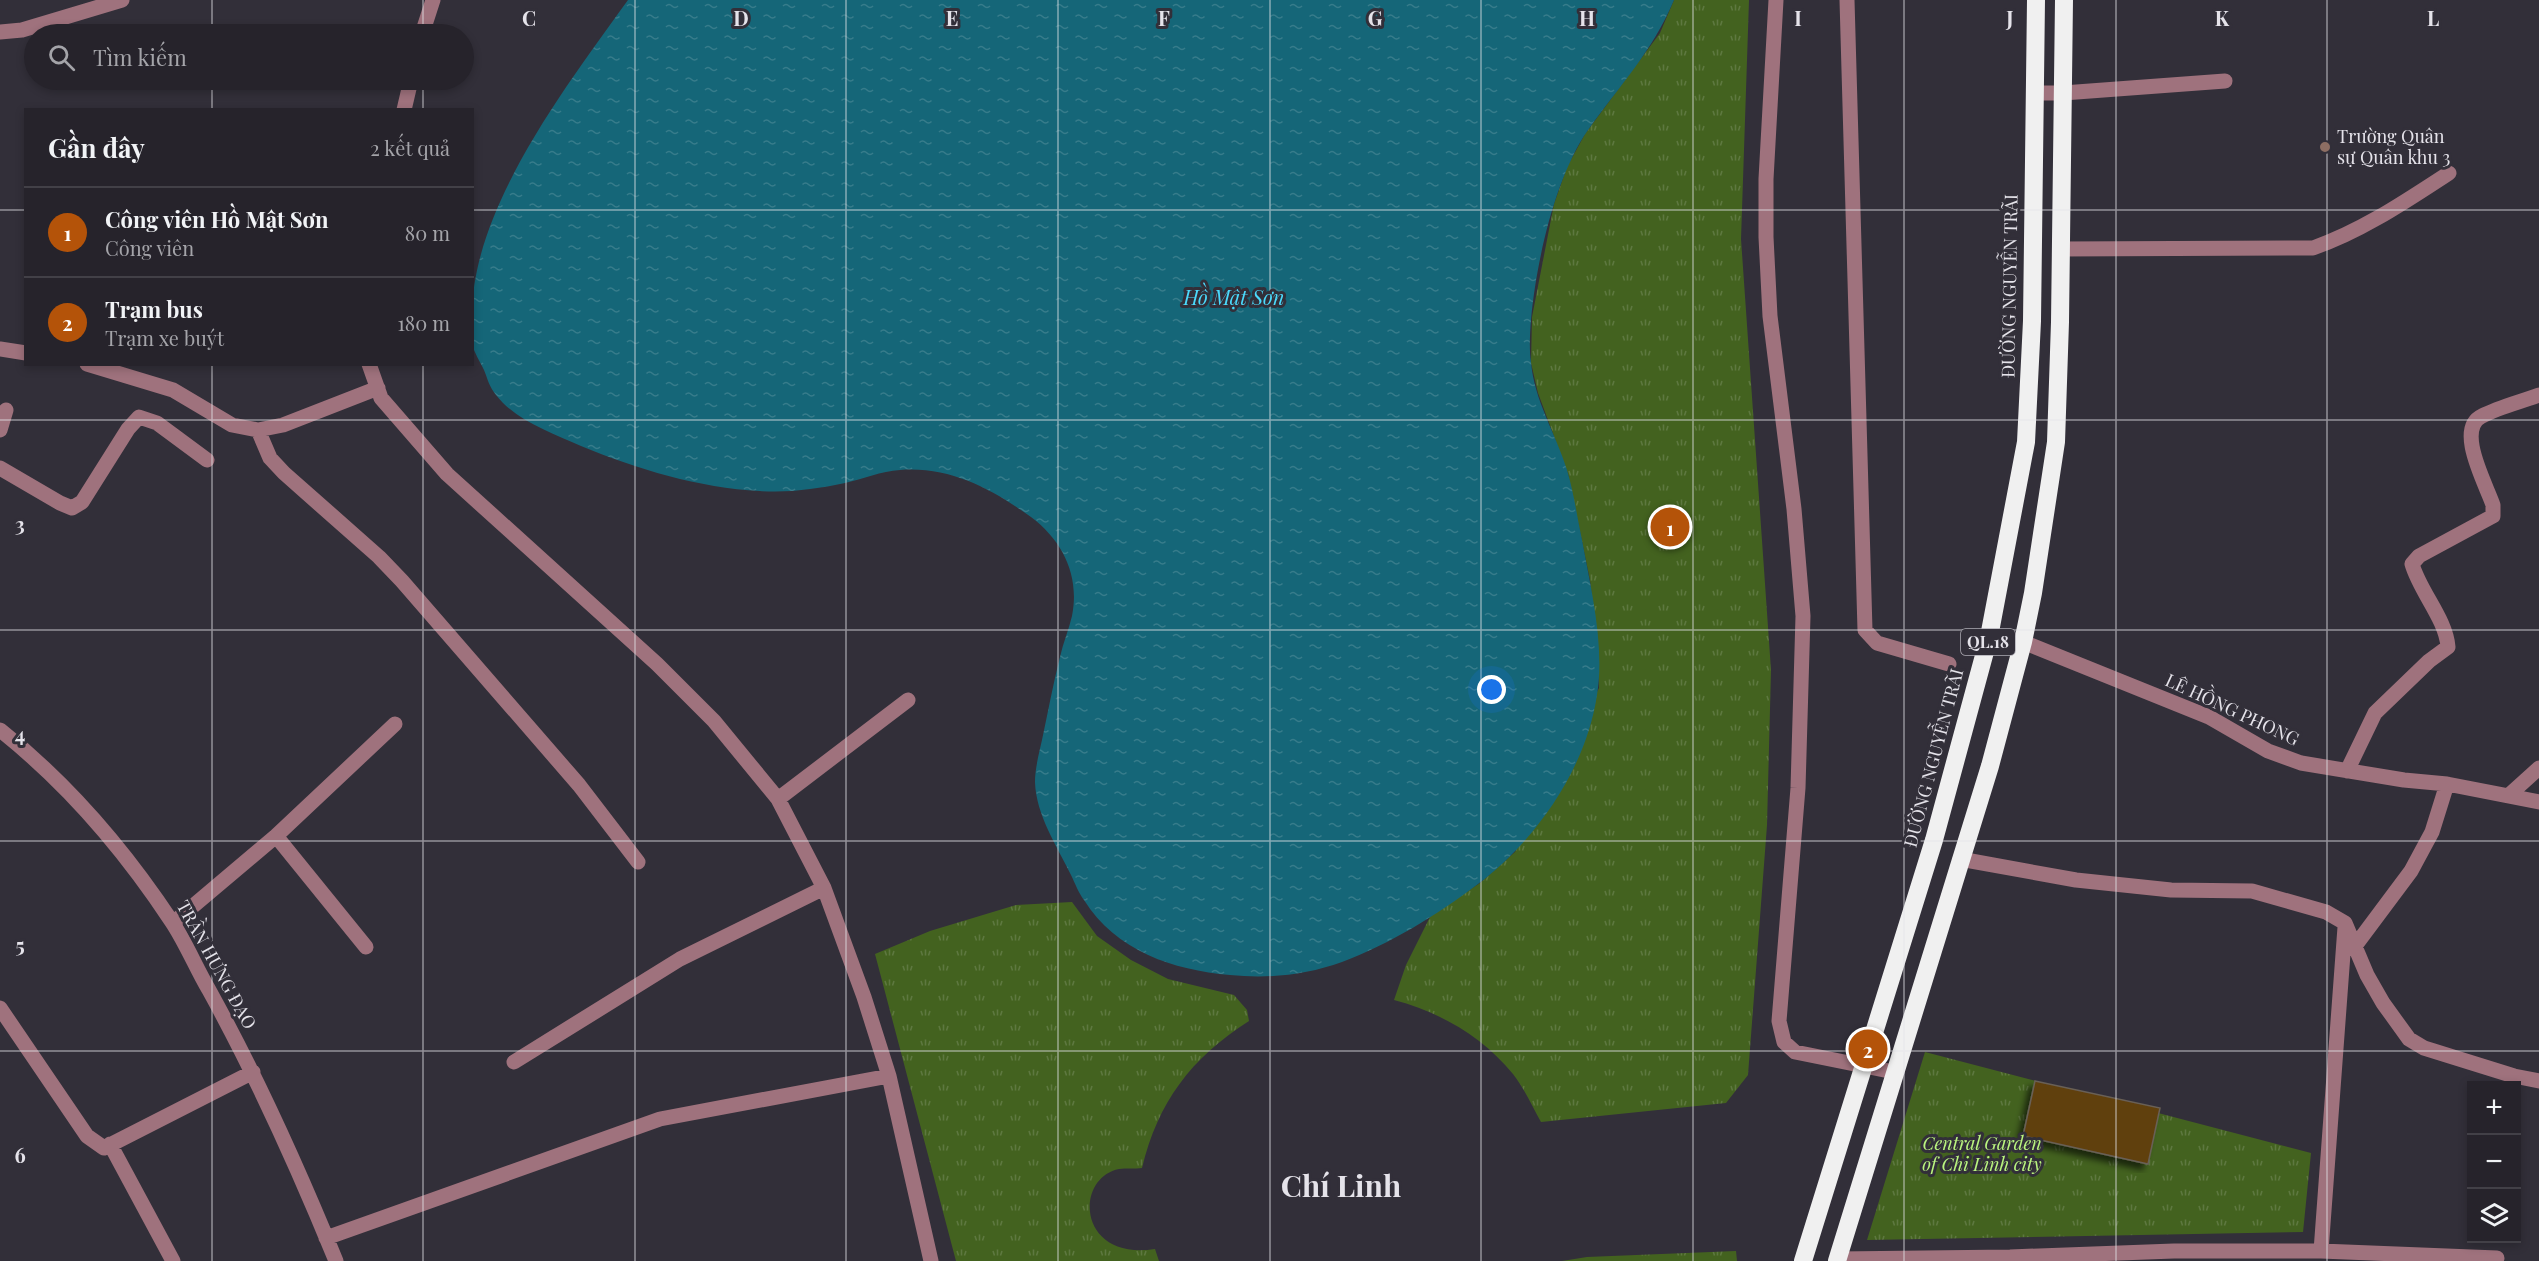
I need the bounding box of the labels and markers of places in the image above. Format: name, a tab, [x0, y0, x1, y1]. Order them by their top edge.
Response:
place label: Trường Quân sự Quân khu 3	[2337, 124, 2450, 169]
marker: Trường Quân sự Quân khu 3	[2318, 140, 2332, 154]
pin: 1	[1650, 504, 1690, 550]
pin: 2	[1848, 1026, 1888, 1072]

